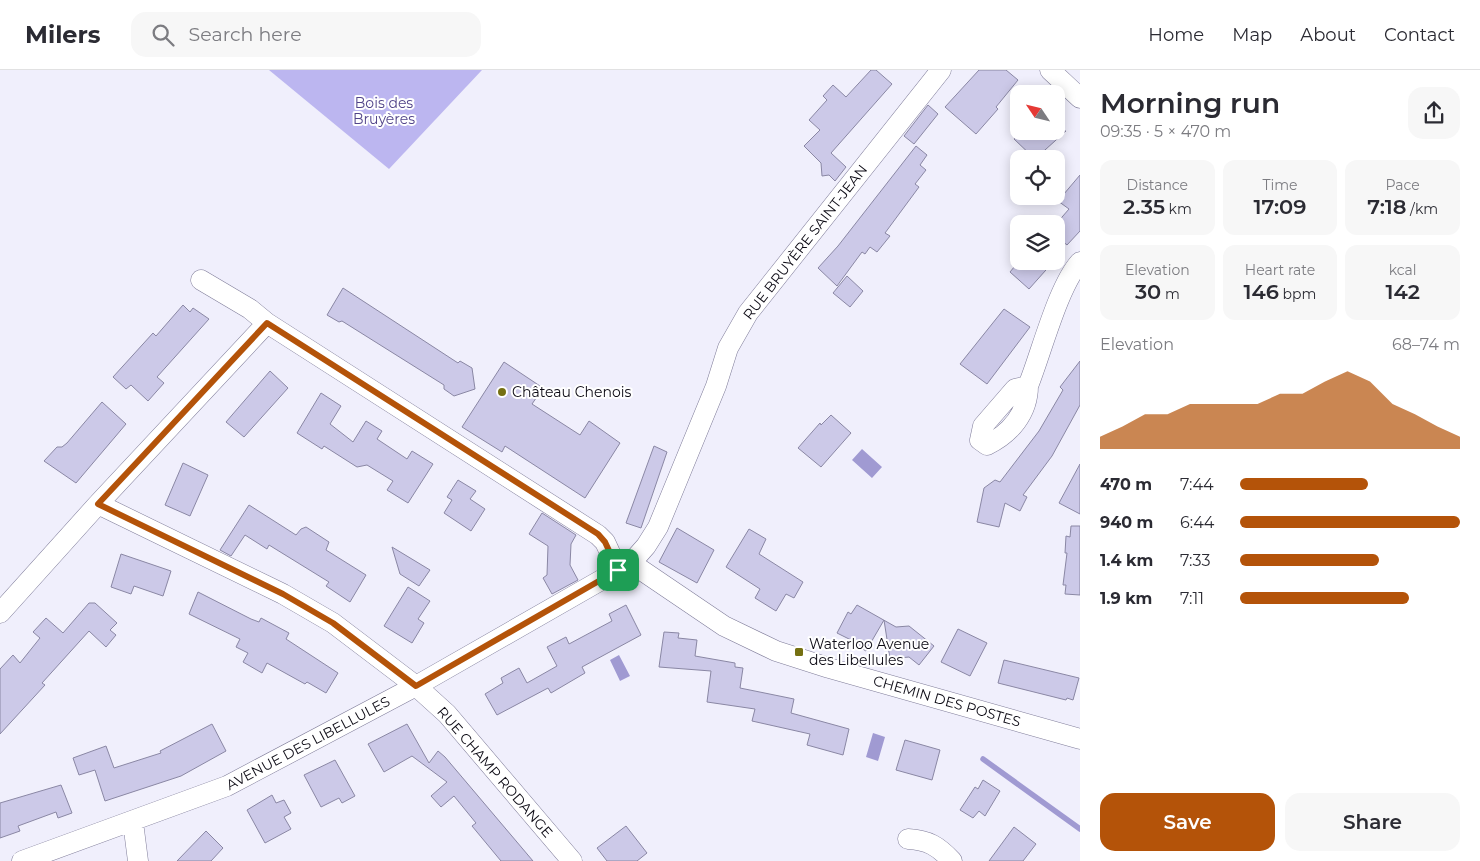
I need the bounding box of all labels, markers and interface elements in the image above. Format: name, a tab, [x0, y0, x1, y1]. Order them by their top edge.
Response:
search box	[131, 12, 481, 57]
text: Milers	[25, 20, 101, 49]
icon: search	[149, 21, 177, 49]
text: Search here	[189, 23, 302, 46]
text: Home	[1148, 24, 1204, 46]
text: Map	[1232, 24, 1272, 46]
text: About	[1300, 24, 1356, 46]
text: Contact	[1384, 24, 1455, 46]
north arrow	[1010, 85, 1065, 140]
map controls	[1010, 85, 1065, 270]
text: Morning run	[1100, 86, 1280, 120]
button: share	[1408, 87, 1460, 139]
park label: Bois des Bruyères	[353, 94, 415, 128]
text: 09:35 · 5 × 470 m	[1100, 122, 1231, 141]
button: locate	[1010, 150, 1065, 205]
street label: RUE BRUYÈRE SAINT-JEAN	[739, 161, 871, 323]
text: Distance	[1127, 176, 1188, 194]
text: Time	[1262, 176, 1298, 194]
text: Pace	[1385, 176, 1420, 194]
text: 2.35	[1123, 194, 1165, 219]
text: 17:09	[1254, 194, 1306, 219]
text: 7:18	[1367, 194, 1406, 219]
text: km	[1165, 200, 1192, 218]
text: /km	[1406, 200, 1438, 218]
button: layers	[1010, 215, 1065, 270]
text: Elevation	[1125, 261, 1190, 279]
text: Heart rate	[1245, 261, 1315, 279]
text: kcal	[1389, 261, 1417, 279]
text: 30	[1135, 279, 1161, 304]
text: 146	[1244, 279, 1279, 304]
text: 142	[1385, 279, 1420, 304]
text: m	[1161, 285, 1180, 303]
text: bpm	[1279, 285, 1316, 303]
text: Elevation	[1100, 335, 1174, 354]
text: 68–74 m	[1392, 335, 1460, 354]
place label: Château Chenois	[512, 383, 632, 401]
marker: Château Chenois	[496, 386, 508, 398]
text: 470 m	[1100, 475, 1152, 494]
text: 7:44	[1180, 475, 1214, 494]
text: 940 m	[1100, 513, 1153, 532]
text: 6:44	[1180, 513, 1214, 532]
pin	[597, 549, 639, 591]
text: 1.4 km	[1100, 551, 1153, 570]
text: 7:33	[1180, 551, 1210, 570]
icon: arrive	[604, 556, 632, 584]
text: 1.9 km	[1100, 589, 1152, 608]
text: 7:11	[1180, 589, 1204, 608]
place label: Waterloo Avenue des Libellules	[809, 635, 929, 669]
marker: Waterloo Avenue des Libellules	[793, 646, 805, 658]
street label: CHEMIN DES POSTES	[871, 671, 1023, 731]
street label: AVENUE DES LIBELLULES	[223, 692, 393, 794]
street label: RUE CHAMP RODANGE	[433, 703, 557, 841]
button: Save	[1100, 793, 1275, 851]
button: Share	[1285, 793, 1460, 851]

